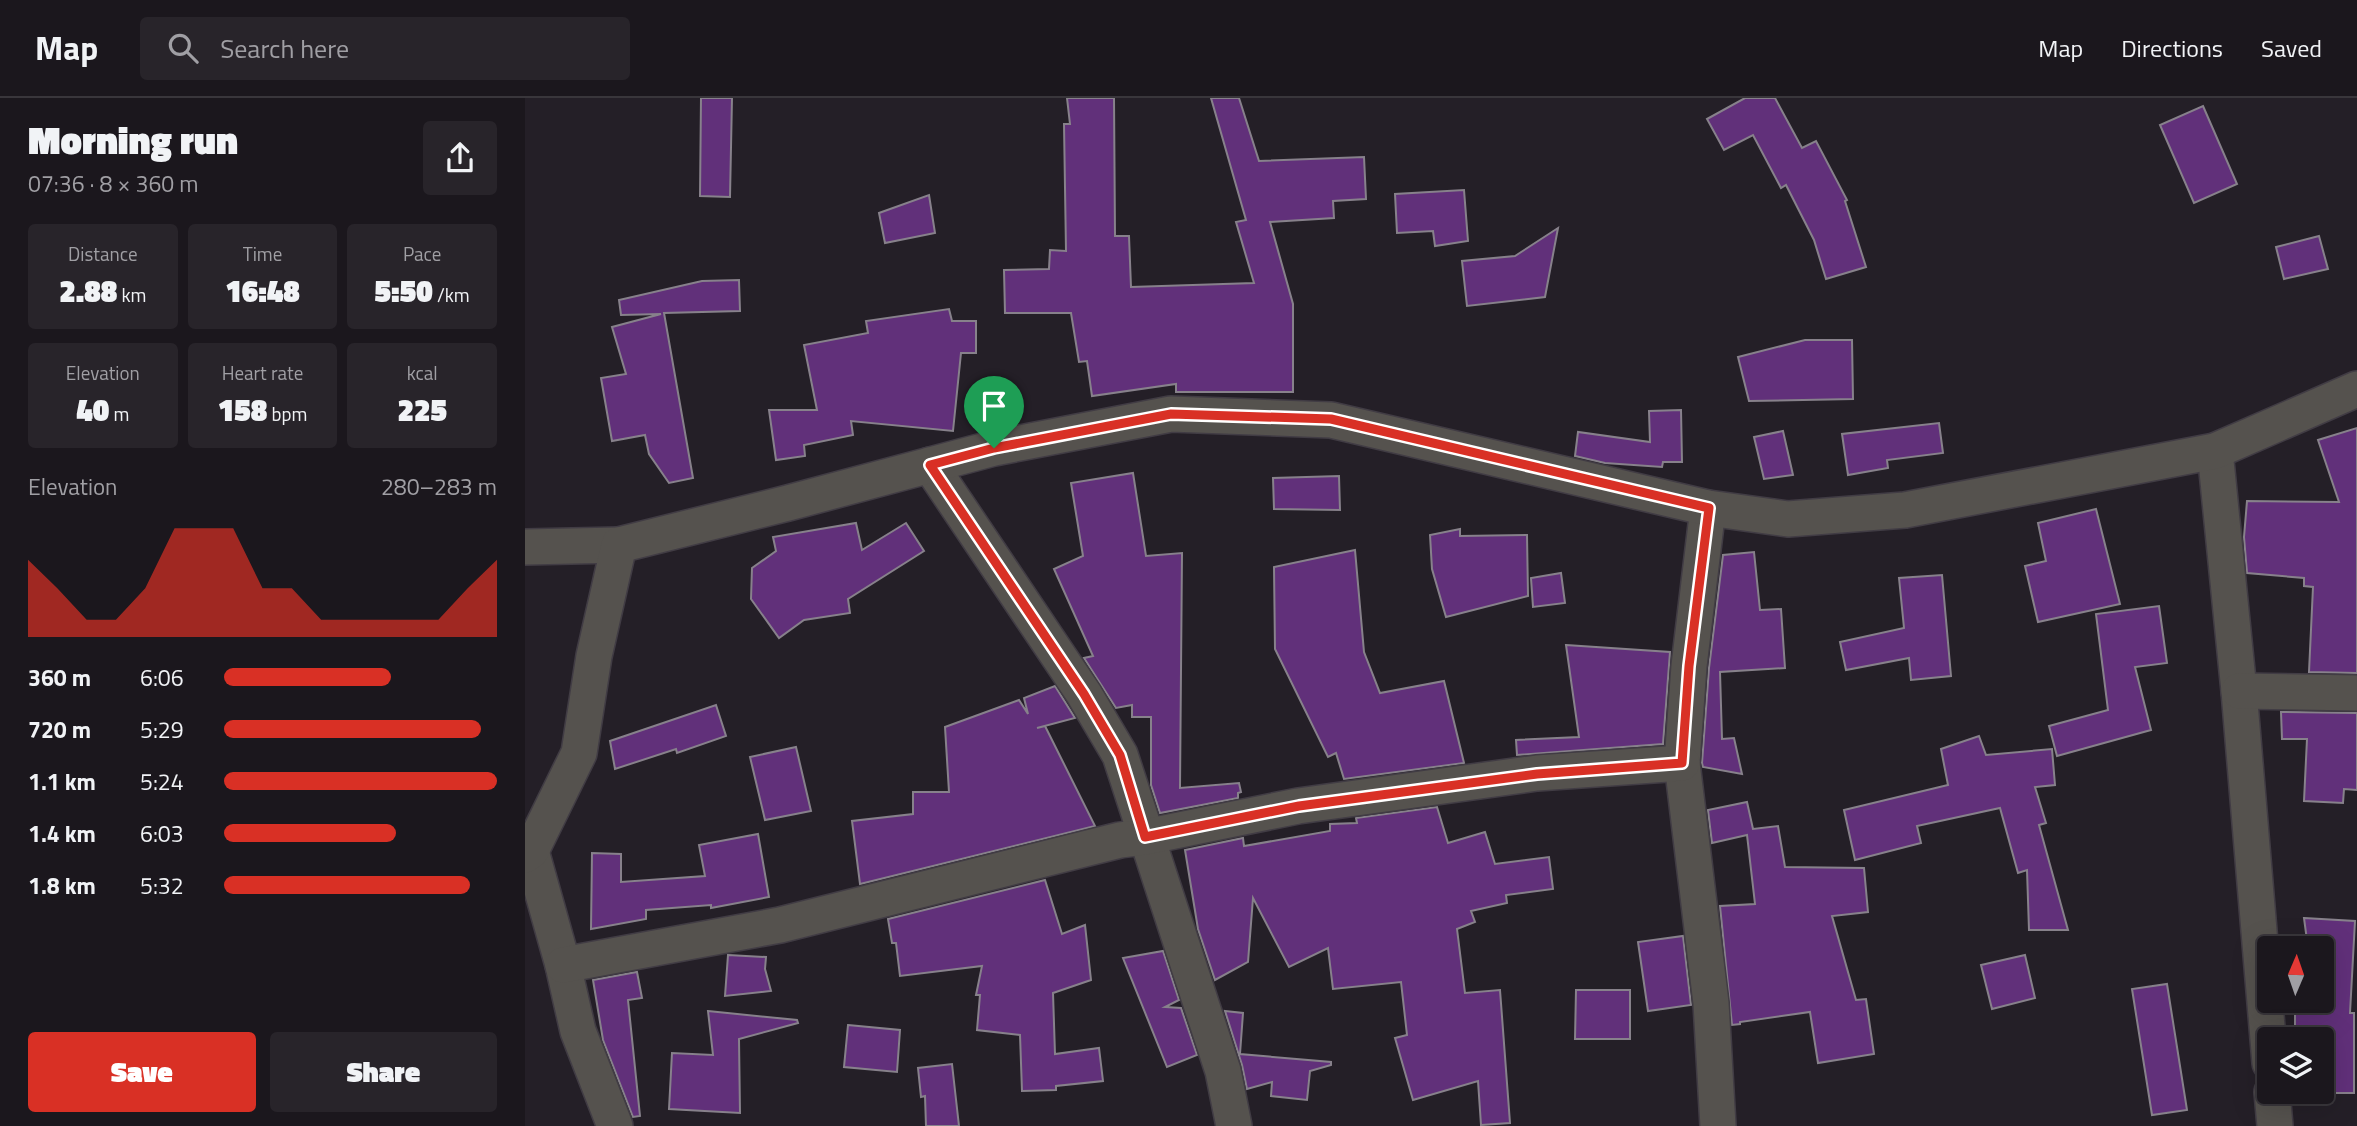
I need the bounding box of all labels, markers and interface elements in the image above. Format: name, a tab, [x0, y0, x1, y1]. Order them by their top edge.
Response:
search box	[140, 17, 630, 80]
text: Map	[35, 23, 98, 73]
icon: search	[164, 29, 202, 67]
text: Search here	[220, 29, 349, 68]
text: Map	[2038, 30, 2083, 66]
text: Directions	[2121, 30, 2223, 66]
text: Saved	[2261, 30, 2322, 66]
text: Morning run	[28, 111, 238, 169]
button: share	[423, 121, 497, 195]
text: 07:36 · 8 × 360 m	[28, 166, 198, 201]
text: Distance	[68, 239, 138, 268]
text: Time	[243, 239, 282, 268]
text: Pace	[403, 239, 441, 268]
text: 2.88	[59, 268, 117, 314]
text: 16:48	[225, 268, 300, 314]
text: 5:50	[375, 268, 433, 314]
text: km	[117, 280, 146, 309]
text: /km	[433, 280, 470, 309]
text: Elevation	[66, 358, 140, 387]
text: Heart rate	[222, 358, 303, 387]
text: kcal	[407, 358, 438, 387]
pin	[964, 376, 1024, 448]
text: 40	[76, 387, 109, 433]
text: 158	[218, 387, 267, 433]
text: 225	[397, 387, 447, 433]
icon: arrive	[975, 387, 1013, 425]
text: m	[109, 399, 129, 428]
text: bpm	[267, 399, 307, 428]
text: Elevation	[28, 469, 117, 504]
text: 280–283 m	[381, 469, 497, 504]
text: 360 m	[28, 660, 91, 695]
text: 6:06	[140, 660, 184, 695]
text: 720 m	[28, 712, 91, 747]
text: 5:29	[140, 712, 184, 747]
text: 1.1 km	[28, 764, 96, 799]
text: 5:24	[140, 764, 184, 799]
text: 1.4 km	[28, 816, 96, 851]
text: 6:03	[140, 816, 184, 851]
text: 1.8 km	[28, 868, 96, 903]
text: 5:32	[140, 868, 184, 903]
north arrow	[2257, 936, 2335, 1013]
map controls	[2257, 936, 2334, 1104]
button: layers	[2257, 1027, 2334, 1104]
button: Save	[28, 1032, 256, 1112]
button: Share	[270, 1032, 497, 1112]

